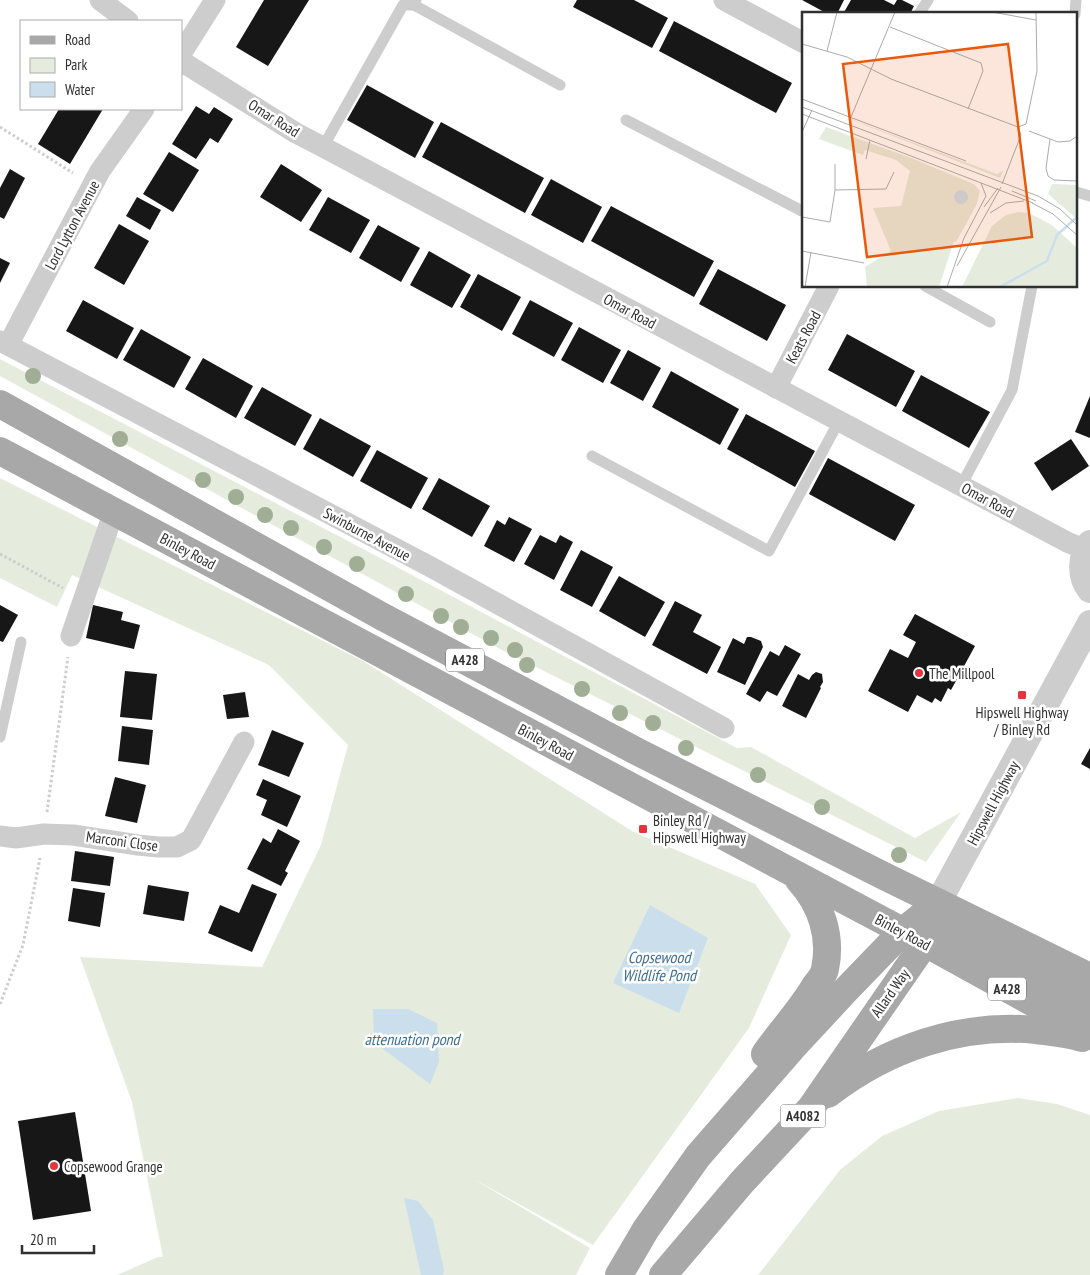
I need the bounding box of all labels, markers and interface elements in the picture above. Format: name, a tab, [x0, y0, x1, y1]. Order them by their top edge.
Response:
inset map	[802, 12, 1078, 288]
legend	[20, 20, 182, 110]
text: Road	[65, 30, 91, 49]
text: Park	[65, 55, 87, 74]
text: Water	[65, 80, 96, 99]
street label: Omar Road	[245, 95, 303, 141]
street label: Lord Lytton Avenue	[41, 177, 103, 273]
street label: Omar Road	[600, 289, 660, 333]
street label: Keats Road	[781, 307, 825, 367]
street label: Omar Road	[958, 478, 1018, 522]
street label: Swinburne Avenue	[320, 503, 414, 565]
street label: Binley Road	[157, 528, 219, 574]
road number: A428	[446, 648, 484, 672]
place label: The Millpool	[929, 664, 995, 683]
marker: The Millpool	[913, 667, 925, 679]
marker: Hipswell Highway / Binley Rd	[1016, 689, 1028, 701]
place label: Hipswell Highway / Binley Rd	[976, 703, 1069, 739]
street label: Binley Road	[515, 719, 577, 765]
street label: Hipswell Highway	[963, 757, 1023, 848]
place label: Binley Rd / Hipswell Highway	[653, 811, 746, 847]
marker: Binley Rd / Hipswell Highway	[637, 823, 649, 835]
street label: Marconi Close	[85, 827, 159, 855]
street label: Binley Road	[872, 909, 934, 955]
water label: Copsewood Wildlife Pond	[622, 947, 698, 985]
street label: Allard Way	[866, 965, 914, 1021]
road number: A428	[988, 978, 1026, 1001]
water label: attenuation pond	[364, 1029, 462, 1049]
road number: A4082	[780, 1104, 826, 1128]
place label: Copsewood Grange	[64, 1157, 163, 1176]
marker: Copsewood Grange	[48, 1160, 60, 1172]
scale bar	[22, 1222, 95, 1254]
text: 20 m	[30, 1230, 56, 1249]

